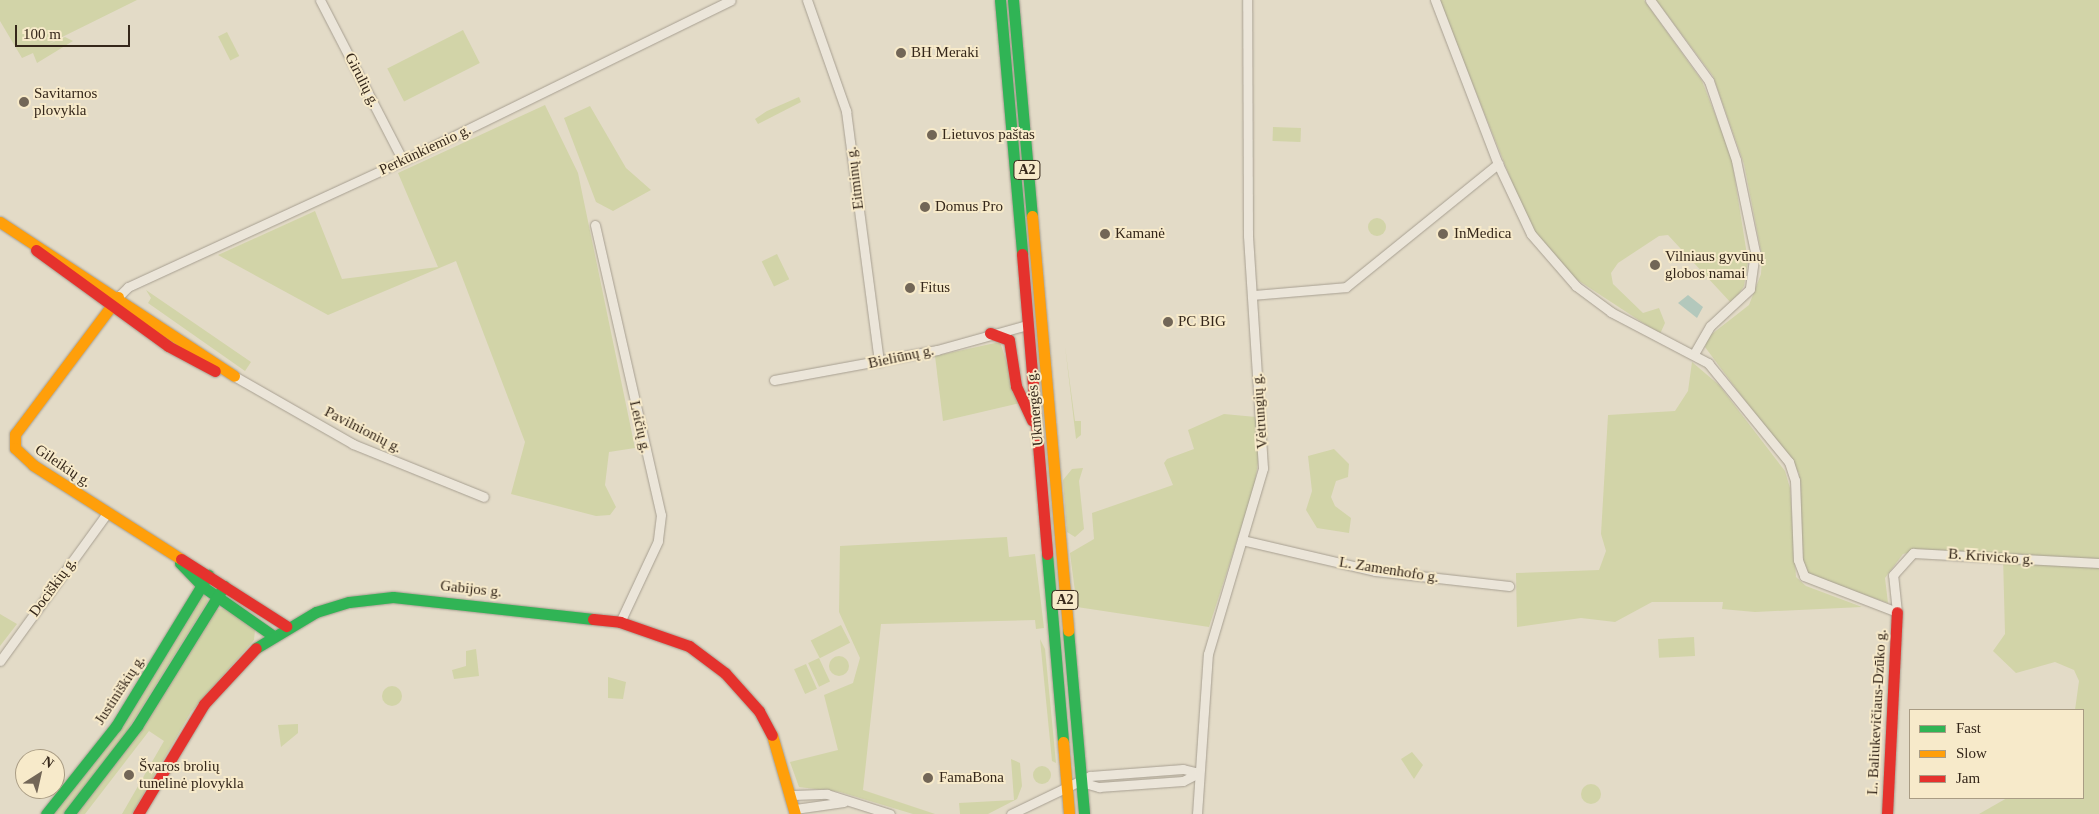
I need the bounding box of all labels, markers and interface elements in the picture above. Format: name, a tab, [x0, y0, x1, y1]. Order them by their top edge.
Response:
scale bar	[18, 15, 132, 47]
text: 100 m	[23, 26, 61, 42]
place label: BH Meraki	[911, 44, 979, 62]
marker: BH Meraki	[895, 47, 907, 59]
street label: Girulių g.	[341, 50, 383, 110]
place label: Savitarnos plovykla	[34, 84, 97, 119]
marker: Savitarnos plovykla	[18, 96, 30, 108]
street label: Perkūnkiemio g.	[376, 121, 474, 179]
place label: Lietuvos paštas	[942, 126, 1035, 144]
marker: Lietuvos paštas	[926, 129, 938, 141]
street label: Eitminų g.	[842, 145, 868, 211]
road number: A2	[1013, 158, 1041, 182]
place label: Domus Pro	[935, 198, 1003, 216]
marker: Domus Pro	[919, 201, 931, 213]
place label: Kamanė	[1115, 225, 1165, 243]
place label: InMedica	[1454, 225, 1511, 243]
marker: InMedica	[1436, 227, 1450, 241]
marker: Kamanė	[1099, 228, 1111, 240]
place label: Vilniaus gyvūnų globos namai	[1665, 247, 1764, 282]
marker: Vilniaus gyvūnų globos namai	[1649, 259, 1661, 271]
place label: Fitus	[920, 279, 950, 297]
marker: Fitus	[904, 282, 916, 294]
place label: PC BIG	[1178, 313, 1226, 331]
marker: PC BIG	[1162, 316, 1174, 328]
street label: Bieliūnų g.	[867, 341, 935, 373]
street label: Ukmergės g.	[1023, 369, 1047, 447]
street label: Vėtrungių g.	[1248, 373, 1272, 449]
street label: Leičių g.	[625, 399, 655, 455]
street label: Pavilnionių g.	[321, 403, 405, 457]
street label: Gileikių g.	[31, 441, 95, 491]
street label: B. Krivicko g.	[1948, 545, 2034, 569]
street label: L. Zamenhofo g.	[1338, 553, 1440, 587]
street label: Dociškių g.	[25, 554, 81, 620]
street label: Gabijos g.	[439, 577, 503, 601]
road number: A2	[1051, 588, 1079, 612]
street label: L. Baliukevičiaus-Dzūko g.	[1864, 629, 1890, 795]
street label: Justiniškių g.	[91, 652, 149, 728]
legend	[1909, 709, 2084, 799]
text: Fast	[1956, 720, 1981, 736]
text: Slow	[1956, 745, 1987, 761]
north arrow	[15, 749, 65, 799]
text: N	[40, 753, 57, 771]
place label: Švaros brolių tunelinė plovykla	[139, 757, 244, 792]
marker: Švaros brolių tunelinė plovykla	[123, 769, 135, 781]
place label: FamaBona	[939, 769, 1004, 787]
text: Jam	[1956, 770, 1980, 786]
marker: FamaBona	[921, 771, 935, 785]

